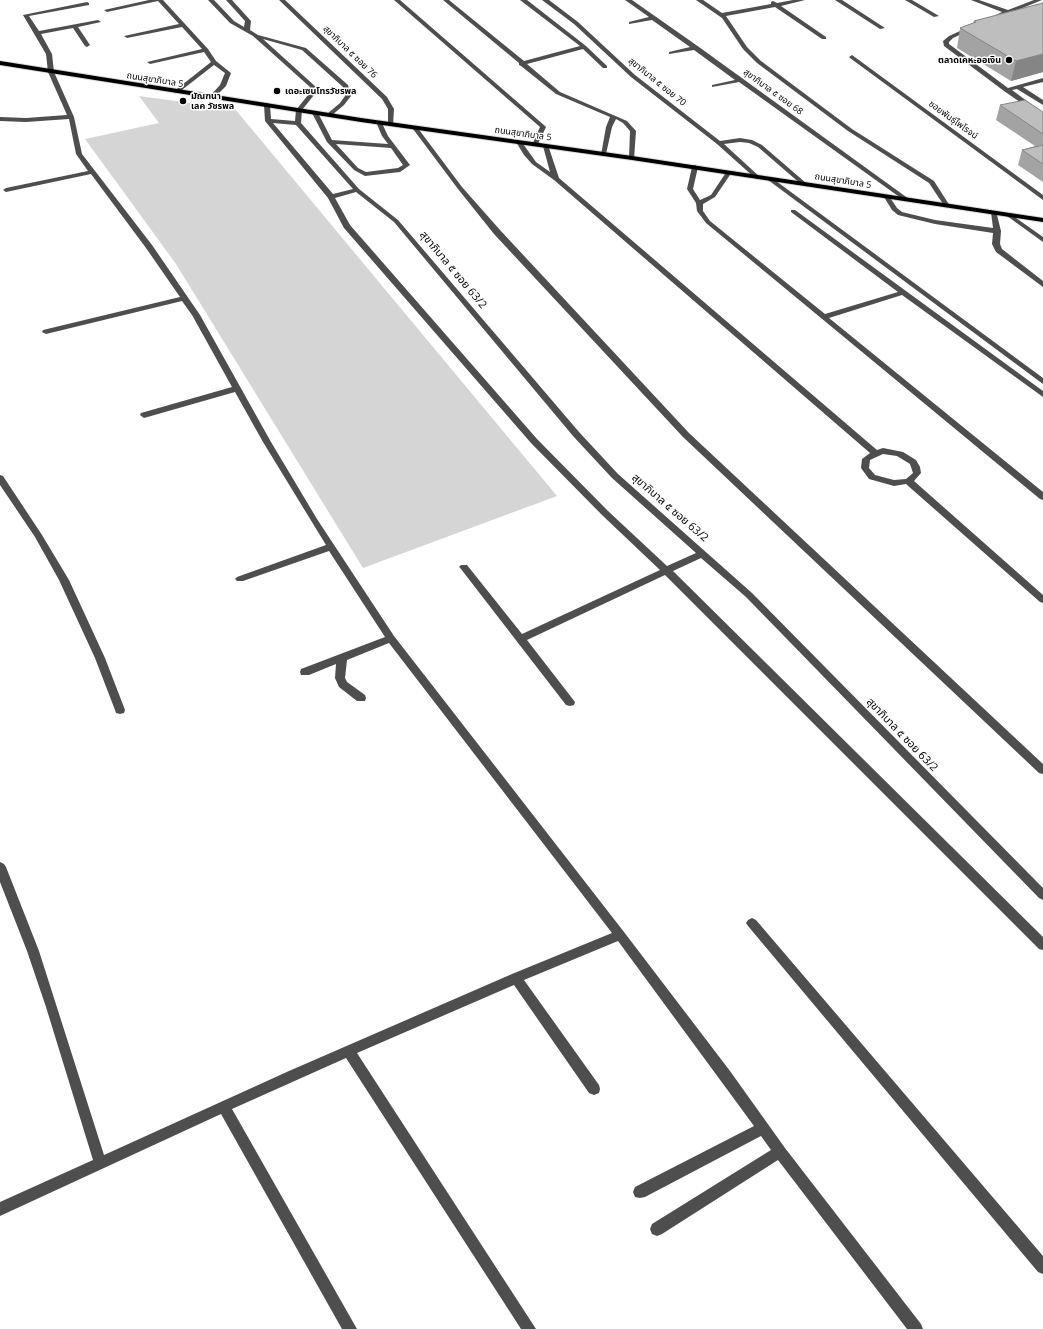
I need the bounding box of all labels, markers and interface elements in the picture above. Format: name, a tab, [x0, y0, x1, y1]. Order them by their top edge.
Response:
street label: สุขาภิบาล ๕ ซอย 76	[321, 23, 379, 81]
street label: สุขาภิบาล ๕ ซอย 70	[626, 55, 688, 109]
place label: ตลาดเคหะออเงิน	[938, 55, 1001, 65]
marker: ตลาดเคหะออเงิน	[1004, 55, 1014, 65]
street label: สุขาภิบาล ๕ ซอย 68	[741, 67, 805, 117]
street label: ถนนสุขาภิบาล 5	[126, 70, 184, 90]
marker: เดอะเซนโทรวัชรพล	[272, 86, 282, 96]
place label: เดอะเซนโทรวัชรพล	[285, 86, 356, 96]
place label: มัณฑนา เลค วัชรพล	[191, 91, 234, 112]
marker: มัณฑนา เลค วัชรพล	[178, 96, 188, 106]
street label: ซอยพันธ์ุไพโรจน์	[926, 98, 980, 142]
street label: ถนนสุขาภิบาล 5	[494, 125, 552, 143]
street label: ถนนสุขาภิบาล 5	[814, 171, 872, 191]
street label: สุขาภิบาล ๕ ซอย 63/2	[417, 229, 489, 311]
street label: สุขาภิบาล ๕ ซอย 63/2	[629, 471, 711, 545]
street label: สุขาภิบาล ๕ ซอย 63/2	[863, 695, 941, 775]

